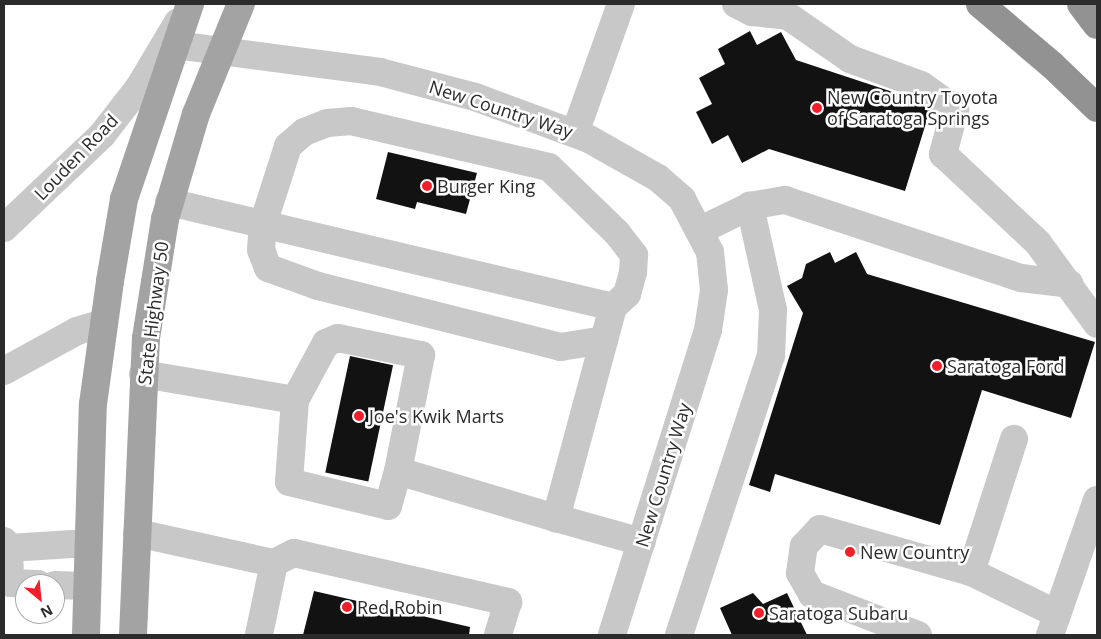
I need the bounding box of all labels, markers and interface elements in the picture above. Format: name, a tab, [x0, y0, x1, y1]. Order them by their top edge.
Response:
street label: New Country Way	[427, 76, 575, 142]
place label: New Country Toyota of Saratoga Springs	[827, 87, 998, 130]
marker: New Country Toyota of Saratoga Springs	[811, 102, 823, 114]
street label: Louden Road	[30, 110, 122, 204]
place label: Burger King	[437, 175, 535, 197]
marker: Burger King	[421, 180, 433, 192]
street label: State Highway 50	[133, 240, 173, 386]
place label: Saratoga Ford	[947, 355, 1064, 377]
marker: Saratoga Ford	[931, 360, 943, 372]
street label: New Country Way	[631, 400, 695, 550]
place label: Joe's Kwik Marts	[369, 405, 504, 427]
marker: Joe's Kwik Marts	[353, 410, 365, 422]
place label: New Country	[860, 541, 969, 563]
marker: New Country	[844, 546, 856, 558]
north arrow	[15, 574, 65, 624]
place label: Red Robin	[357, 596, 442, 618]
text: N	[37, 601, 56, 623]
marker: Red Robin	[341, 601, 353, 613]
place label: Saratoga Subaru	[769, 602, 908, 624]
marker: Saratoga Subaru	[753, 607, 765, 619]

